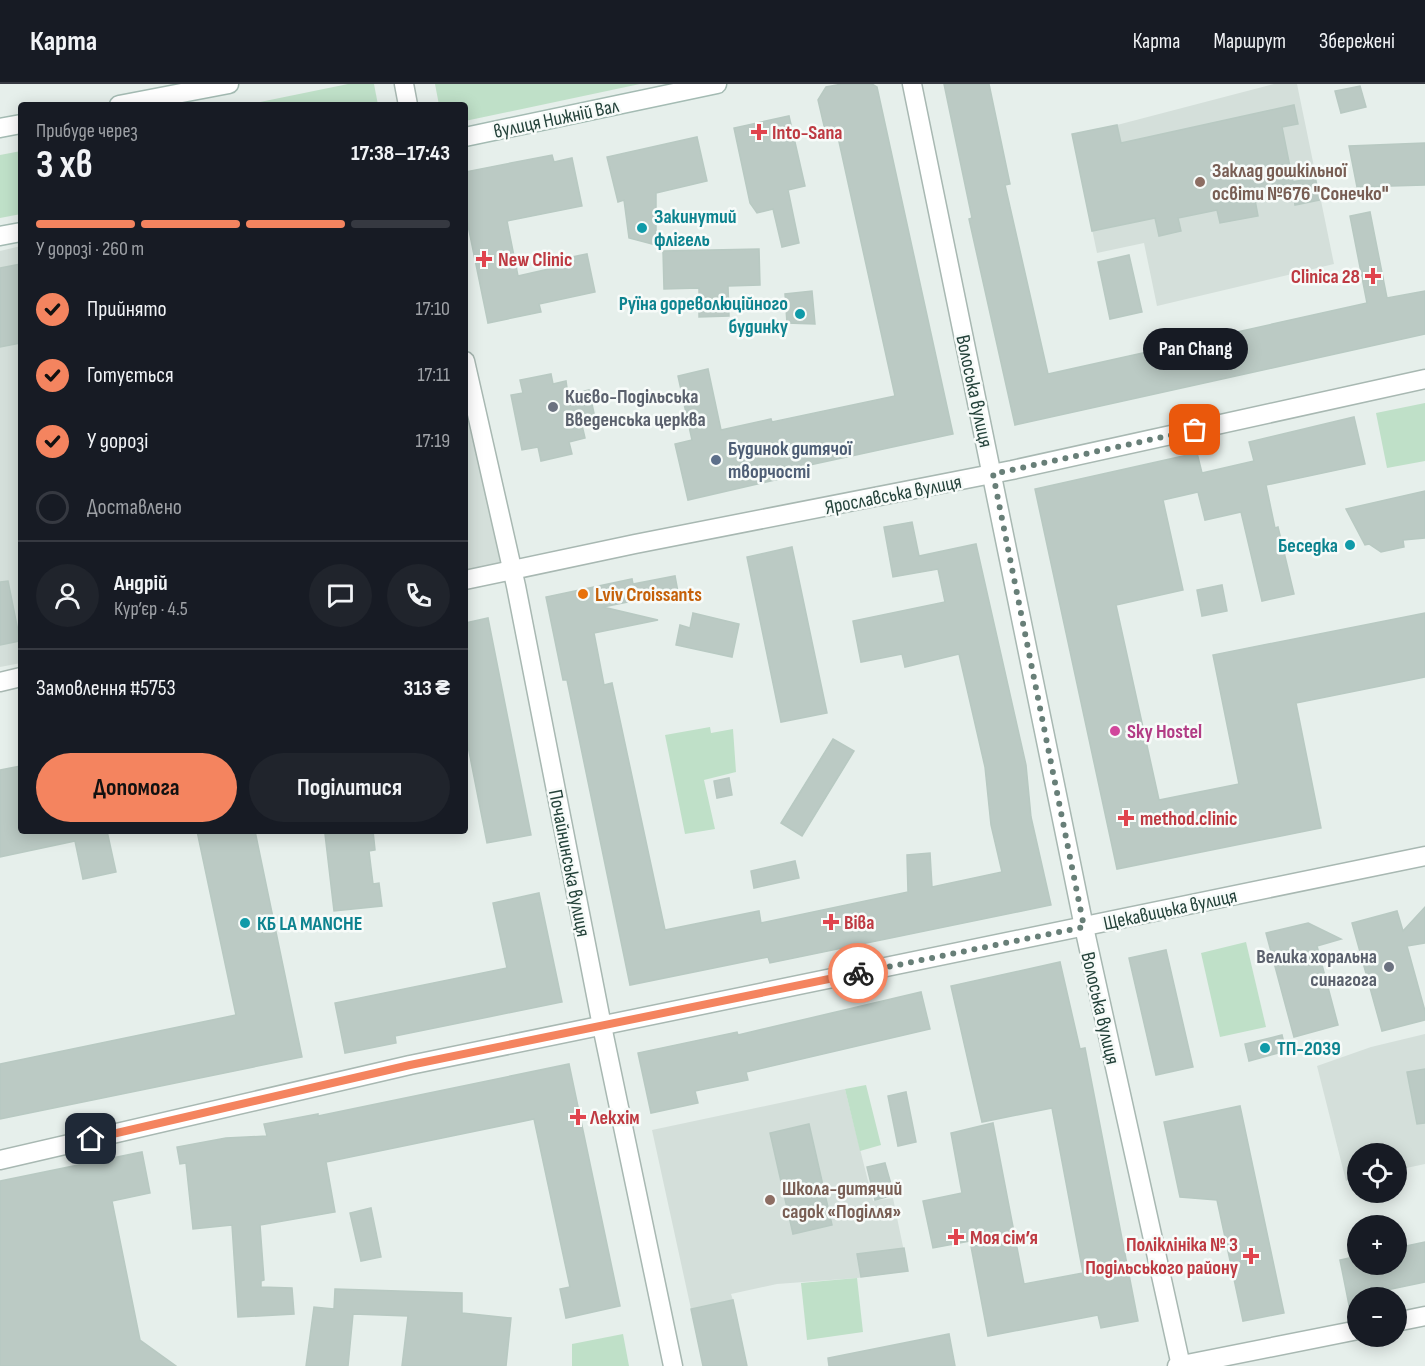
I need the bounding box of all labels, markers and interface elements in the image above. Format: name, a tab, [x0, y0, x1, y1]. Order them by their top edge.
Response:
text: Карта	[30, 25, 97, 58]
text: Карта	[1133, 29, 1180, 54]
text: Маршрут	[1213, 29, 1286, 54]
text: Збережені	[1319, 29, 1395, 54]
street label: вулиця Нижній Вал	[491, 94, 621, 144]
text: Прибуде через	[36, 119, 138, 143]
place label: Into-Sana	[772, 121, 842, 145]
marker: Into-Sana	[750, 123, 768, 141]
text: 17:38–17:43	[351, 140, 450, 167]
text: 3 хв	[36, 142, 93, 189]
place label: Заклад дошкільної освіти №676 "Сонечко"	[1212, 159, 1389, 206]
marker: Заклад дошкільної освіти №676 "Сонечко"	[1193, 175, 1207, 189]
place label: Закинутий флігель	[654, 205, 737, 252]
marker: Закинутий флігель	[635, 221, 649, 235]
text: У дорозі · 260 m	[36, 237, 144, 261]
place label: New Clinic	[498, 248, 572, 272]
marker: New Clinic	[475, 250, 493, 268]
place label: Clinica 28	[1291, 265, 1360, 289]
marker: Clinica 28	[1364, 267, 1382, 285]
place label: Руїна дореволюційного будинку	[619, 292, 789, 339]
icon: check	[36, 293, 69, 326]
text: Прийнято	[87, 296, 167, 323]
text: 17:10	[415, 297, 450, 321]
marker: Руїна дореволюційного будинку	[793, 307, 807, 321]
callout: Pan Chang	[1142, 328, 1248, 370]
street label: Волоська вулиця	[950, 333, 998, 450]
text: Pan Chang	[1159, 337, 1232, 361]
icon: check	[36, 359, 69, 392]
text: Готується	[87, 362, 174, 389]
text: 17:11	[417, 363, 450, 387]
place label: Києво-Подільська Введенська церква	[565, 385, 706, 432]
marker: Києво-Подільська Введенська церква	[546, 400, 560, 414]
pin	[1169, 404, 1220, 455]
icon: bag	[1178, 413, 1211, 446]
icon: check	[36, 425, 69, 458]
text: У дорозі	[87, 428, 148, 455]
text: 17:19	[416, 429, 450, 453]
place label: Будинок дитячої творчості	[728, 437, 853, 484]
marker: Будинок дитячої творчості	[709, 453, 723, 467]
street label: Ярославська вулиця	[823, 470, 964, 520]
text: Доставлено	[87, 494, 182, 521]
place label: Беседка	[1278, 534, 1338, 558]
marker: Беседка	[1343, 538, 1357, 552]
button: person	[36, 564, 99, 627]
button: chat	[309, 564, 372, 627]
button: phone	[387, 564, 450, 627]
text: Андрій	[114, 570, 168, 597]
place label: Lviv Croissants	[595, 583, 702, 607]
marker: Lviv Croissants	[576, 587, 590, 601]
text: Кур’єр · 4.5	[114, 597, 188, 621]
text: Замовлення #5753	[36, 675, 176, 702]
text: 313 ₴	[404, 675, 450, 702]
place label: Sky Hostel	[1127, 720, 1202, 744]
marker: Sky Hostel	[1108, 724, 1122, 738]
button: Допомога	[36, 753, 237, 822]
button: Поділитися	[249, 753, 450, 822]
street label: Почайнинська вулиця	[543, 788, 595, 939]
place label: method.clinic	[1140, 807, 1237, 831]
marker: method.clinic	[1117, 809, 1135, 827]
street label: Щекавицька вулиця	[1101, 884, 1239, 936]
place label: Віва	[844, 911, 874, 935]
place label: КБ LA MANCHE	[257, 912, 362, 936]
marker: Віва	[822, 913, 840, 931]
marker: КБ LA MANCHE	[238, 916, 252, 930]
courier	[828, 943, 888, 1003]
place label: Велика хоральна синагога	[1256, 945, 1377, 992]
street label: Волоська вулиця	[1075, 950, 1125, 1067]
icon: bike	[842, 957, 875, 990]
marker: Велика хоральна синагога	[1382, 960, 1396, 974]
place label: ТП-2039	[1277, 1037, 1341, 1061]
marker: ТП-2039	[1258, 1041, 1272, 1055]
place label: Лекхім	[589, 1106, 640, 1130]
marker: Лекхім	[571, 1110, 585, 1124]
pin	[65, 1113, 116, 1164]
icon: home	[74, 1122, 107, 1155]
map controls	[1347, 1143, 1407, 1347]
button: locate	[1347, 1143, 1407, 1203]
place label: Школа-дитячий садок «Поділля»	[782, 1177, 902, 1224]
marker: Школа-дитячий садок «Поділля»	[763, 1193, 777, 1207]
button: +	[1347, 1215, 1407, 1275]
place label: Моя сім’я	[970, 1226, 1038, 1250]
marker: Моя сім’я	[947, 1228, 965, 1246]
place label: Поліклініка № 3 Подільського району	[1085, 1233, 1239, 1280]
marker: Поліклініка № 3 Подільського району	[1242, 1247, 1260, 1265]
button: −	[1347, 1287, 1407, 1347]

